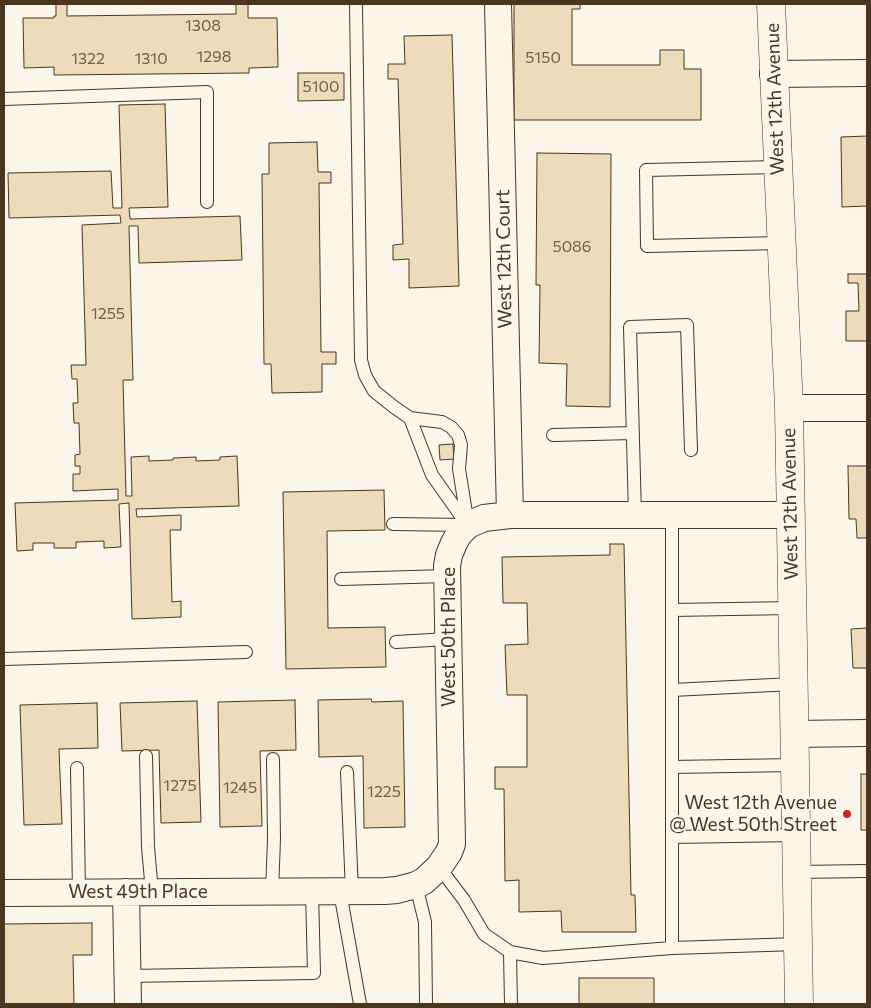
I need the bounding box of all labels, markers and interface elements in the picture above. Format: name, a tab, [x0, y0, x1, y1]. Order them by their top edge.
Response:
house number: 1308	[185, 16, 221, 36]
street label: West 12th Avenue	[761, 22, 789, 176]
house number: 1298	[196, 47, 232, 67]
house number: 5150	[525, 48, 561, 68]
house number: 1322	[71, 49, 105, 69]
house number: 1310	[134, 49, 168, 69]
house number: 5100	[303, 77, 339, 97]
street label: West 12th Court	[491, 189, 517, 329]
house number: 5086	[552, 237, 592, 257]
house number: 1255	[91, 304, 125, 324]
street label: West 12th Avenue	[777, 428, 803, 580]
street label: West 50th Place	[438, 567, 460, 707]
house number: 1275	[163, 776, 197, 796]
house number: 1245	[223, 778, 257, 798]
house number: 1225	[367, 782, 401, 802]
place label: West 12th Avenue @ West 50th Street	[669, 792, 837, 836]
marker: West 12th Avenue @ West 50th Street	[841, 808, 853, 820]
street label: West 49th Place	[68, 881, 208, 903]

